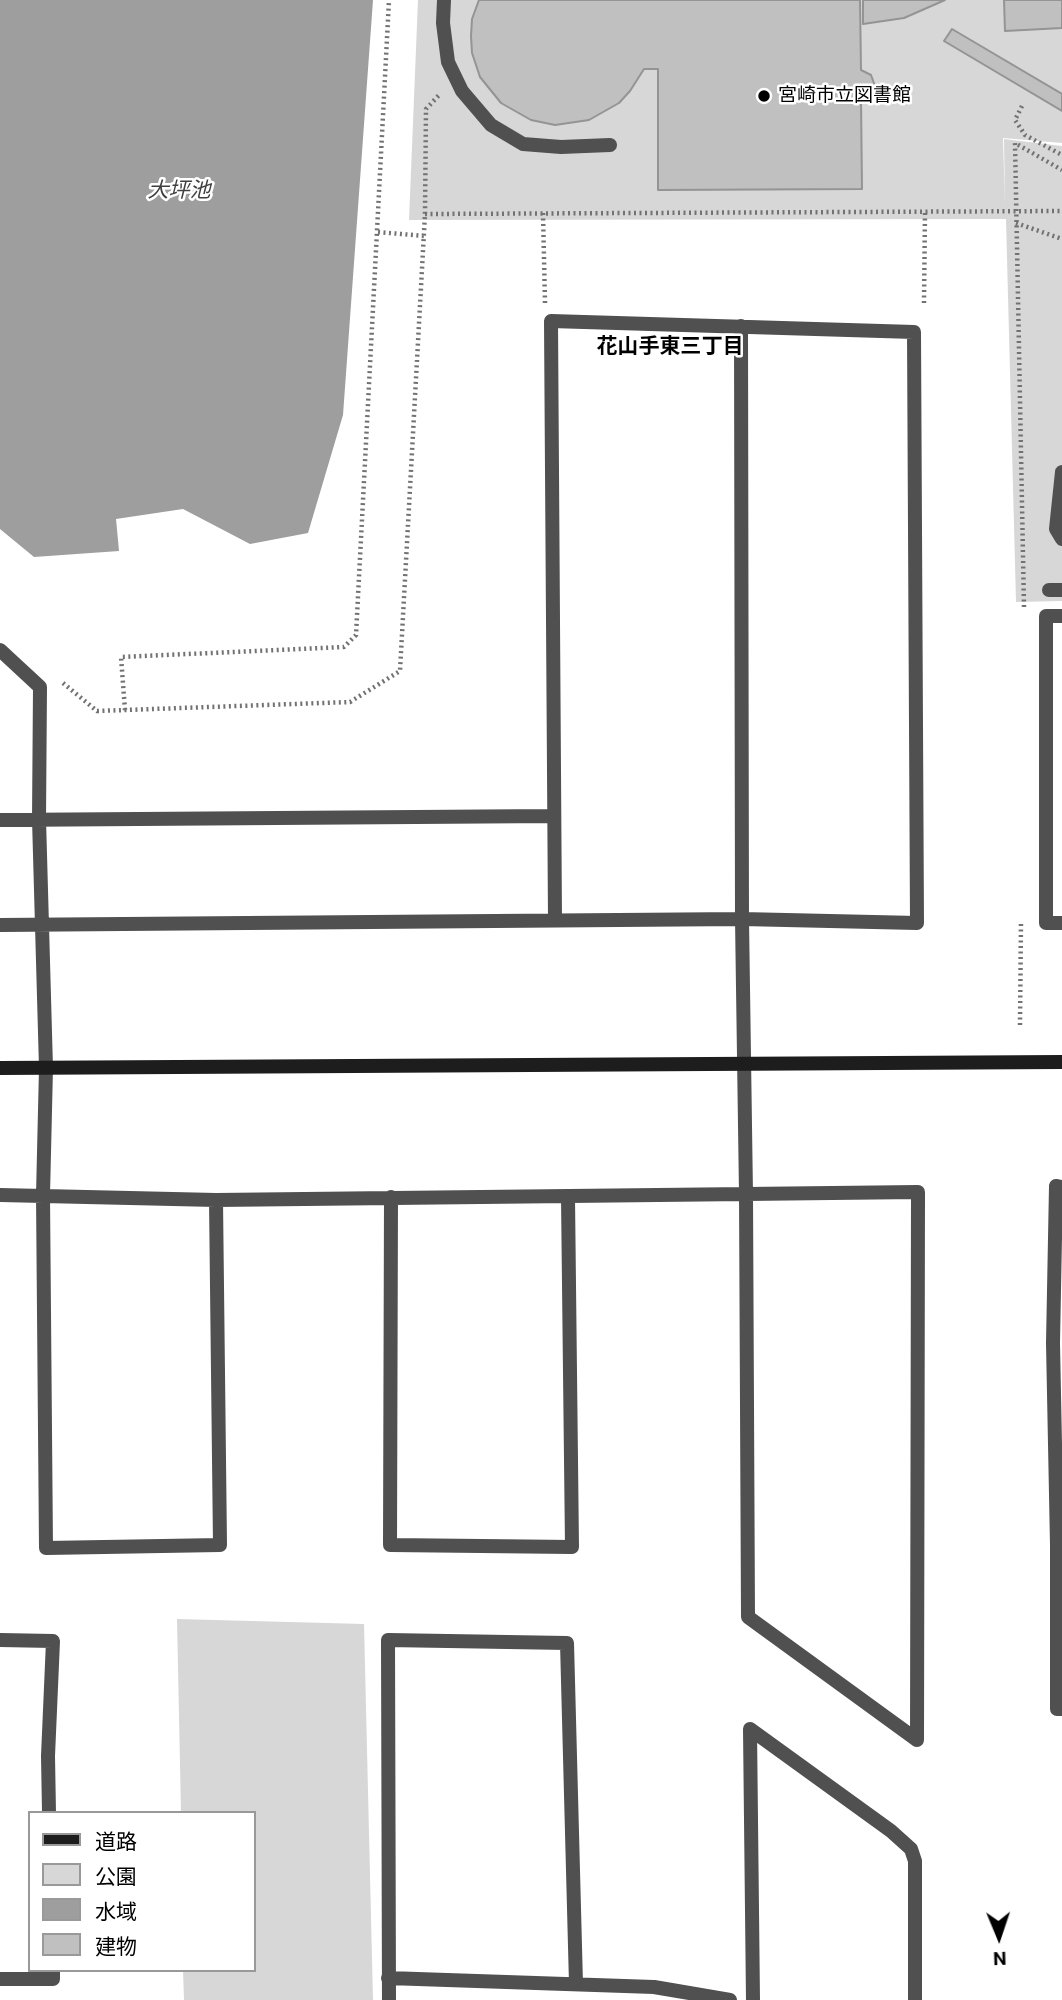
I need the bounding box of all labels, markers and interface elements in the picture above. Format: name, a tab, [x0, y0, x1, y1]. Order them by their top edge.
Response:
place label: 宮崎市立図書館	[778, 85, 911, 107]
marker: 宮崎市立図書館	[756, 88, 772, 104]
water label: 大坪池	[148, 179, 210, 205]
district label: 花山手東三丁目	[597, 335, 743, 361]
legend	[28, 1811, 256, 1972]
text: 道路	[95, 1830, 137, 1854]
text: 公園	[95, 1865, 137, 1889]
text: 水域	[95, 1900, 137, 1924]
north arrow	[964, 1902, 1034, 1972]
text: 建物	[95, 1935, 137, 1959]
text: N	[993, 1947, 1007, 1970]

